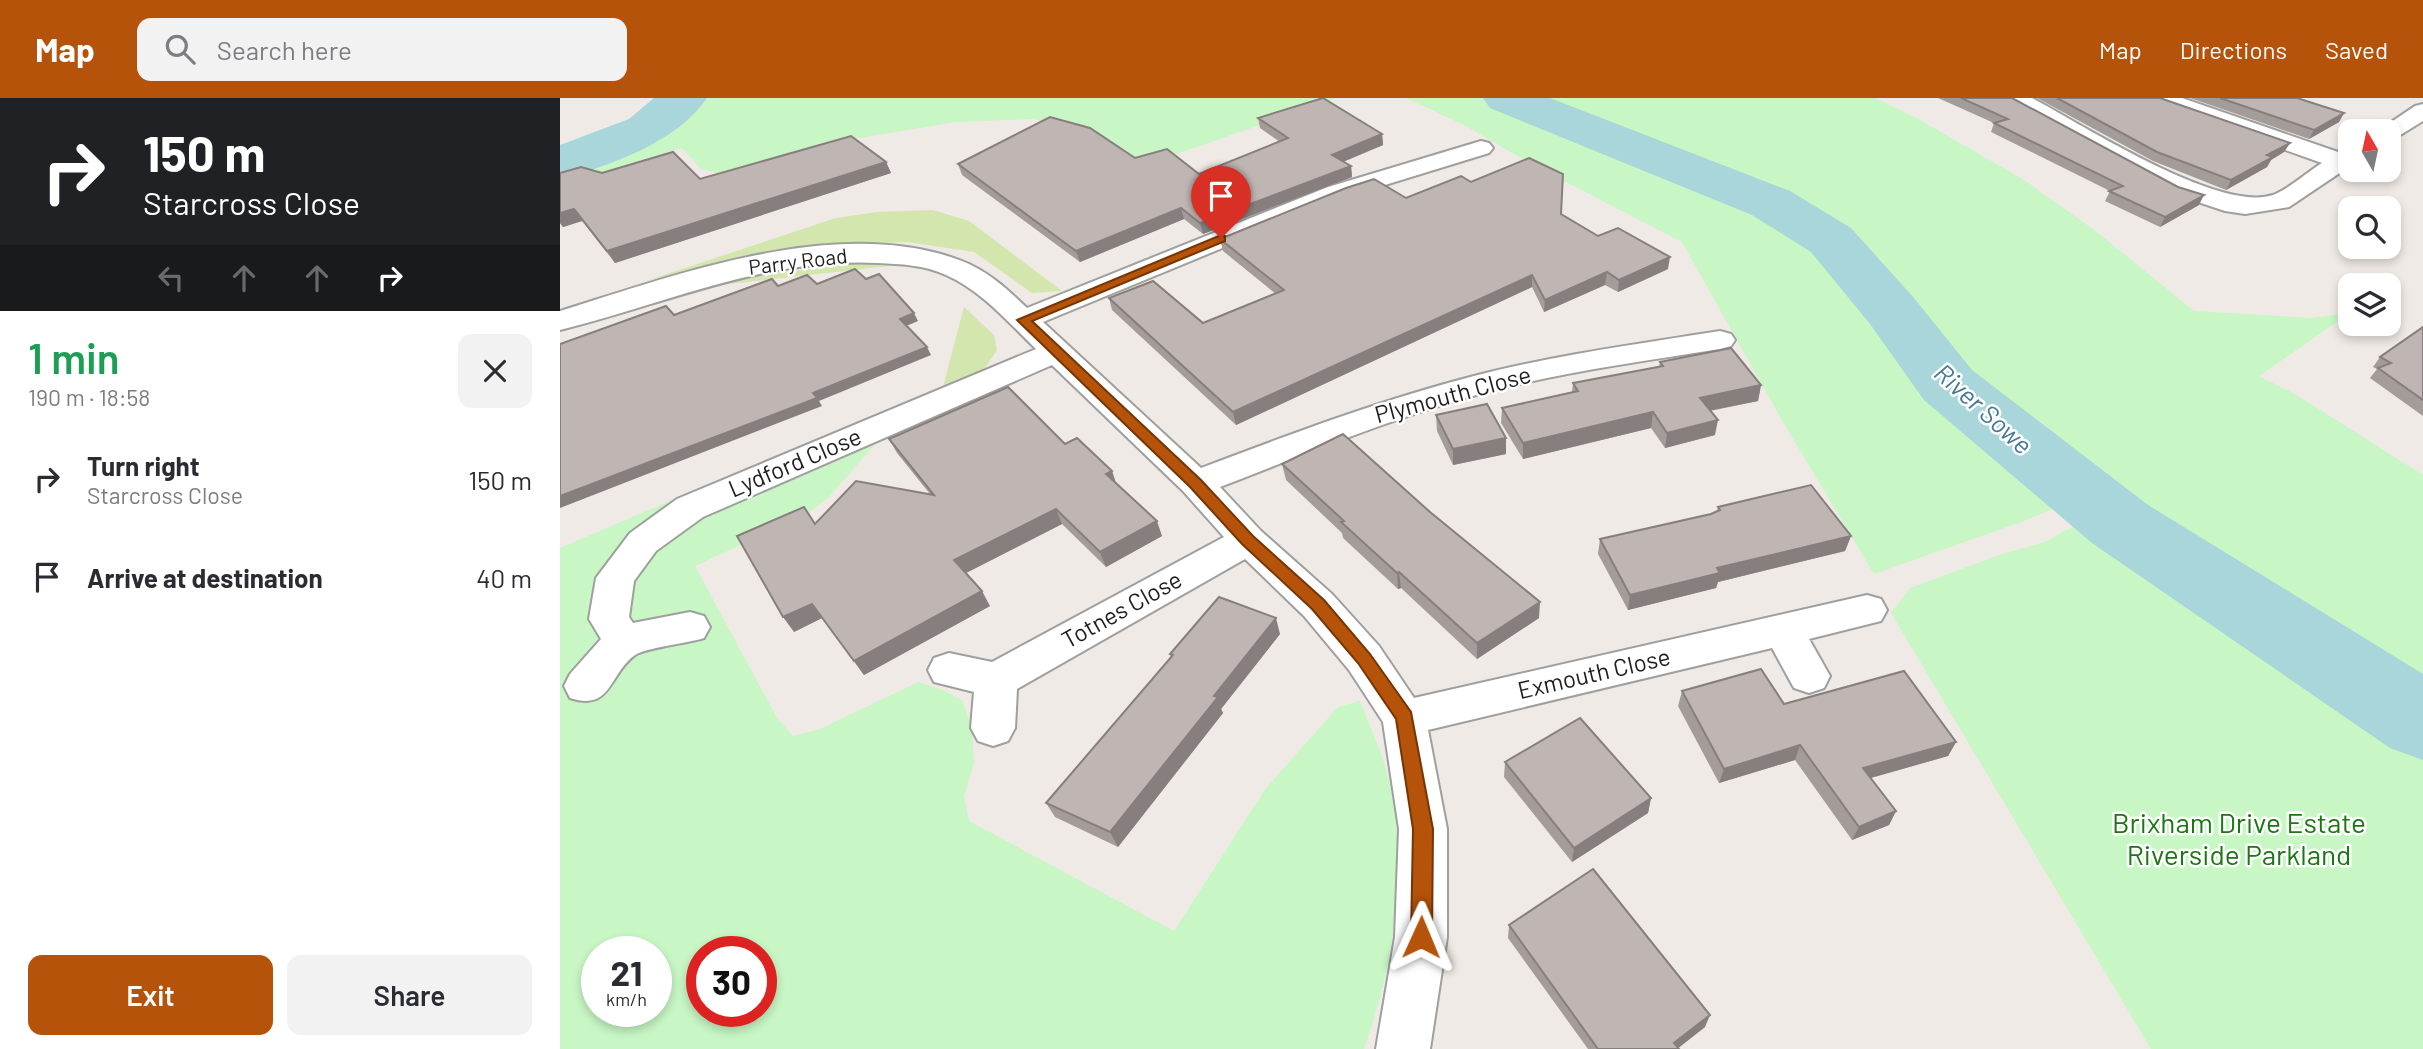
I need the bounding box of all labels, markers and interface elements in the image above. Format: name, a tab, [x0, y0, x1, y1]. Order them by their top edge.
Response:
search box	[137, 18, 627, 81]
text: Map	[35, 29, 95, 69]
icon: search	[161, 30, 199, 68]
text: Search here	[217, 34, 352, 65]
text: Map	[2099, 35, 2142, 64]
text: Directions	[2180, 35, 2287, 64]
text: Saved	[2325, 35, 2388, 64]
north arrow	[2338, 119, 2401, 182]
map controls	[2338, 119, 2401, 336]
text: 150 m	[143, 123, 265, 182]
icon: right	[28, 126, 119, 217]
pin	[1191, 166, 1251, 238]
icon: arrive	[1202, 177, 1240, 215]
text: Starcross Close	[143, 183, 360, 221]
button: search	[2338, 196, 2401, 259]
street label: Parry Road	[747, 242, 849, 279]
icon: left	[152, 259, 190, 297]
icon: ahead	[225, 259, 263, 297]
icon: ahead	[298, 259, 336, 297]
icon: right	[371, 259, 409, 297]
button: layers	[2338, 273, 2401, 336]
text: 1 min	[28, 332, 120, 382]
button: close	[458, 334, 532, 408]
water label: River Sowe	[1929, 356, 2039, 460]
street label: Plymouth Close	[1371, 359, 1534, 428]
text: 190 m · 18:58	[28, 383, 150, 411]
street label: Lydford Close	[724, 421, 865, 503]
text: Turn right	[87, 450, 200, 481]
icon: right	[28, 460, 66, 498]
text: 150 m	[468, 464, 532, 495]
text: Starcross Close	[87, 481, 243, 509]
icon: arrive	[28, 558, 66, 596]
text: Arrive at destination	[87, 562, 323, 593]
text: 40 m	[476, 562, 532, 593]
street label: Totnes Close	[1056, 564, 1186, 654]
street label: Exmouth Close	[1515, 641, 1673, 704]
park label: Brixham Drive Estate Riverside Parkland	[2112, 805, 2366, 871]
position arrow	[1384, 900, 1458, 974]
speed limit sign: 30	[686, 936, 777, 1027]
text: 21	[611, 951, 642, 993]
button: Exit	[28, 955, 273, 1035]
button: Share	[287, 955, 532, 1035]
text: km/h	[606, 988, 647, 1010]

